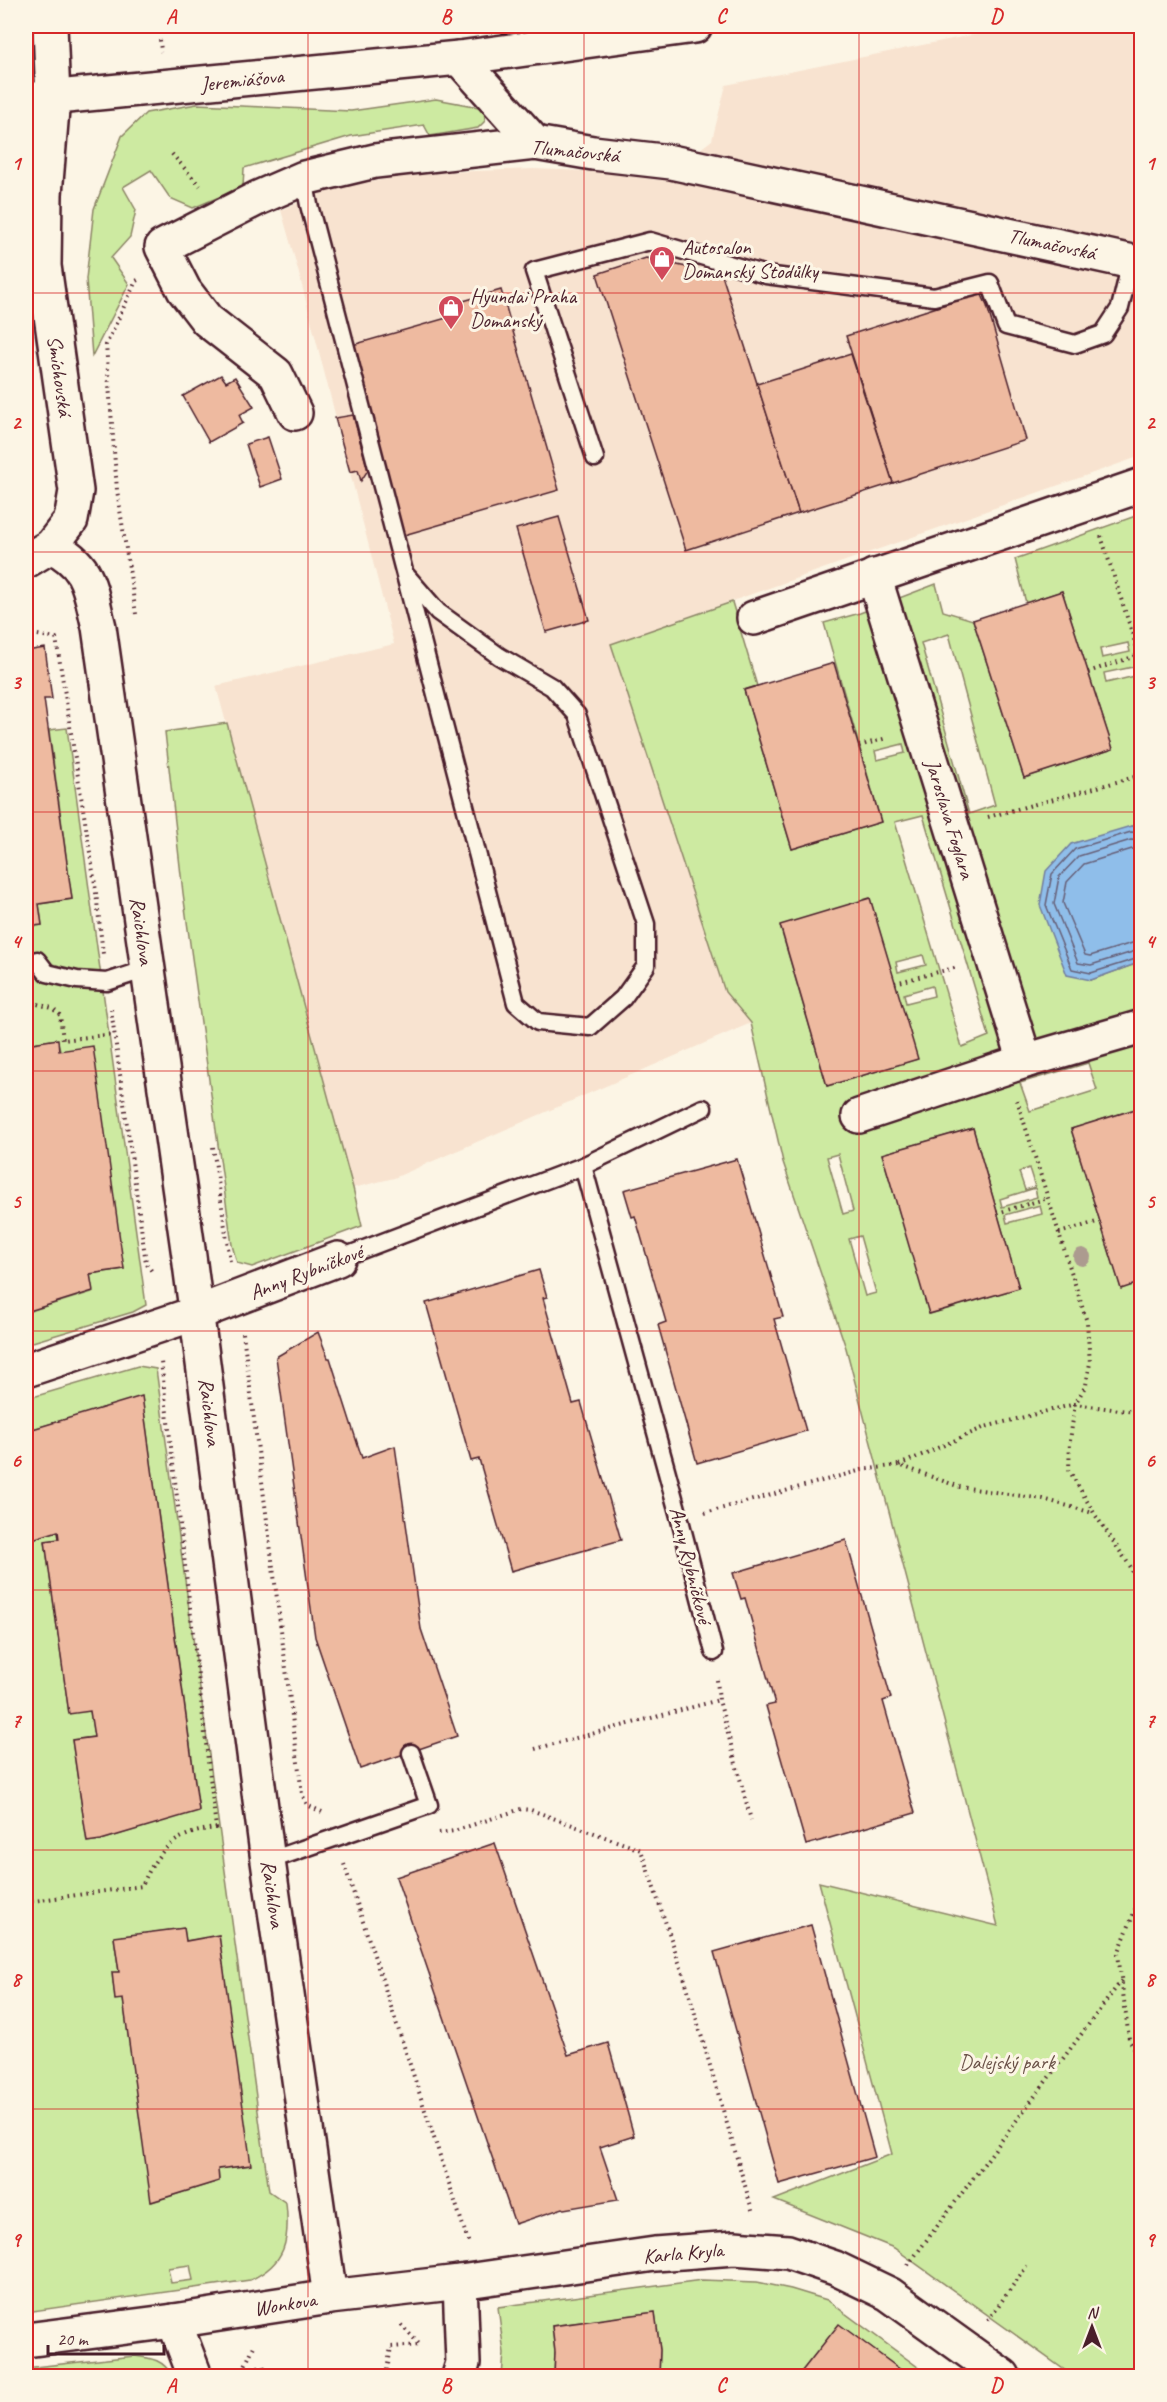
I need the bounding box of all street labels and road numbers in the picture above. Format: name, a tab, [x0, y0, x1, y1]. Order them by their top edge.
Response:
street label: Jeremiášova	[198, 63, 286, 97]
street label: Tlumačovská	[530, 133, 622, 169]
street label: Tlumačovská	[1006, 222, 1100, 266]
street label: Smíchovská	[41, 334, 79, 420]
street label: Jaroslava Foglara	[919, 755, 981, 884]
street label: Raichlova	[124, 895, 160, 968]
street label: Anny Rybníčkové	[246, 1237, 369, 1305]
street label: Raichlova	[193, 1377, 227, 1449]
street label: Anny Rybníčkové	[664, 1504, 719, 1629]
street label: Raichlova	[255, 1858, 291, 1931]
street label: Karla Kryla	[642, 2236, 726, 2269]
street label: Wonkova	[252, 2286, 320, 2322]

